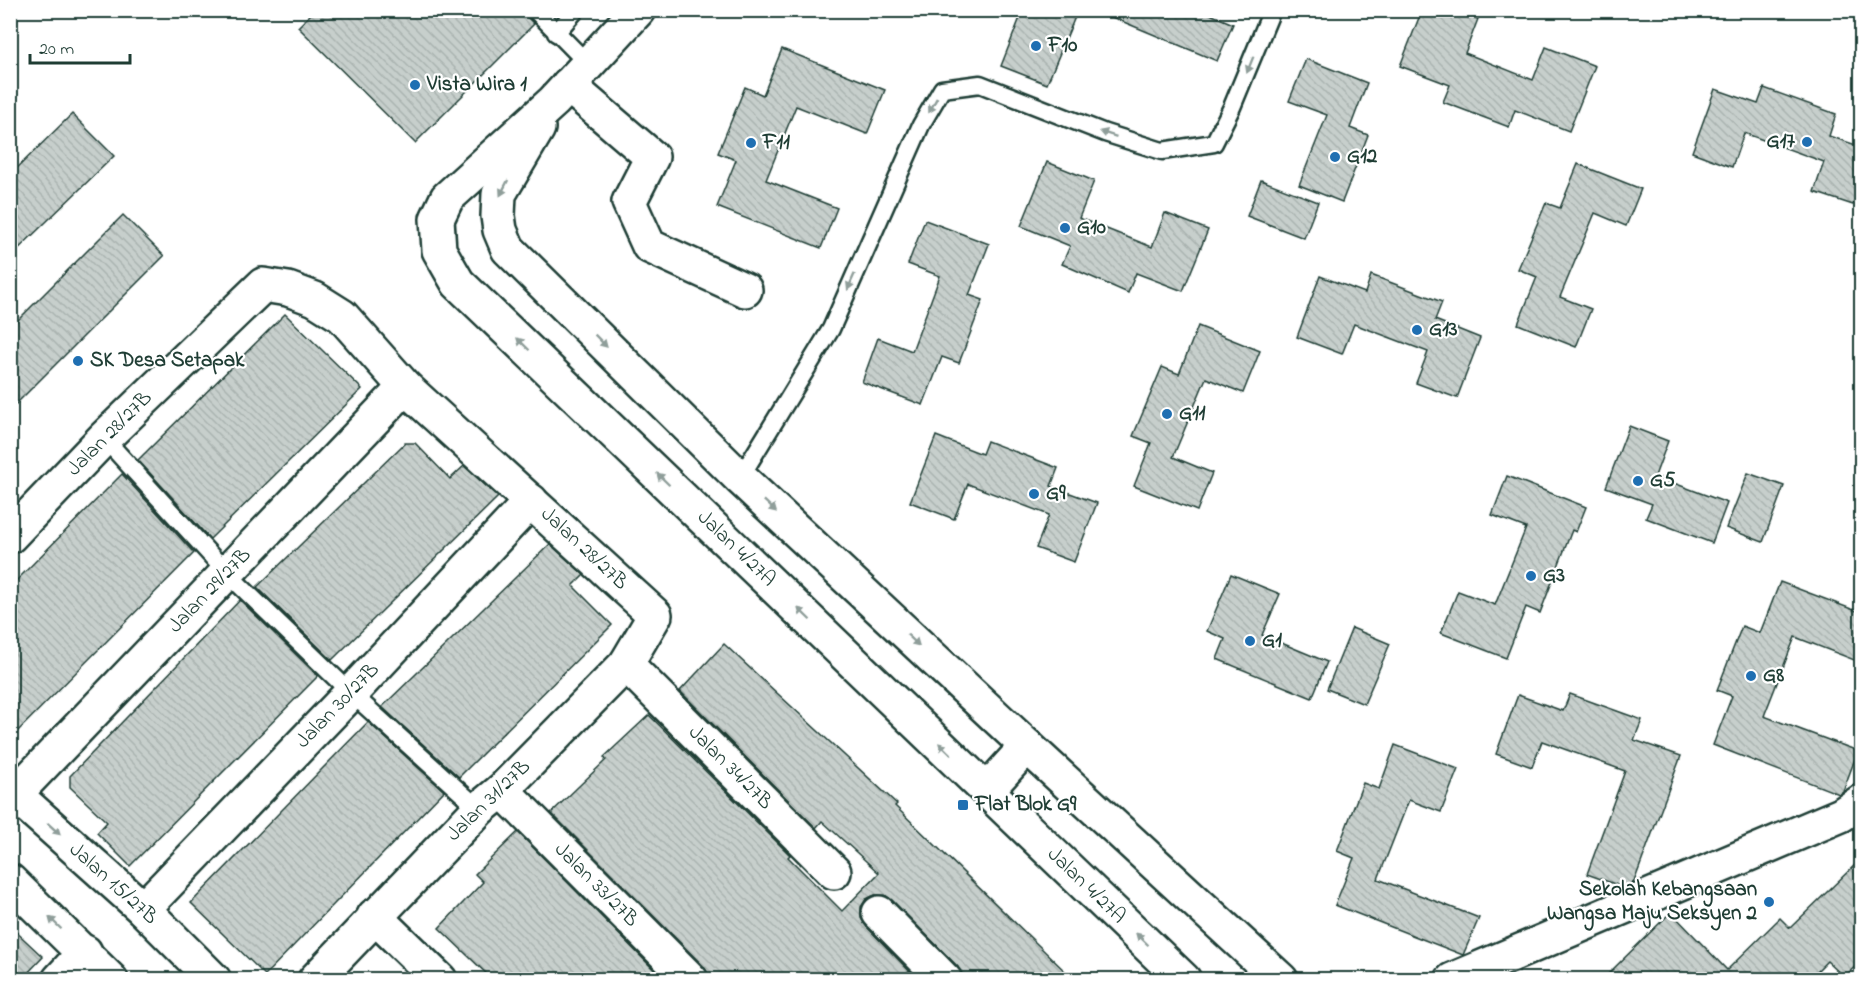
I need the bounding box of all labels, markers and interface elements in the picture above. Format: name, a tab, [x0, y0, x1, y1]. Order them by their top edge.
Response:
scale bar	[30, 27, 130, 65]
place label: F10	[1047, 31, 1077, 61]
text: 20 m	[39, 37, 74, 63]
marker: F10	[1029, 39, 1043, 53]
one-way arrow	[1245, 56, 1255, 74]
place label: Vista Wira 1	[426, 70, 527, 100]
marker: Vista Wira 1	[408, 78, 422, 92]
one-way arrow	[927, 97, 938, 113]
place label: G17	[1767, 127, 1795, 157]
place label: F11	[762, 128, 790, 158]
one-way arrow	[1099, 129, 1117, 138]
marker: G17	[1800, 135, 1814, 149]
marker: F11	[744, 136, 758, 150]
place label: G12	[1347, 142, 1378, 172]
marker: G12	[1328, 150, 1342, 164]
one-way arrow	[499, 179, 508, 196]
place label: G10	[1077, 213, 1106, 243]
marker: G10	[1058, 221, 1072, 235]
one-way arrow	[846, 274, 856, 292]
place label: G13	[1429, 315, 1458, 345]
marker: G13	[1410, 323, 1424, 337]
one-way arrow	[594, 333, 608, 347]
one-way arrow	[516, 338, 530, 352]
place label: SK Desa Setapak	[90, 346, 245, 376]
marker: SK Desa Setapak	[71, 354, 85, 368]
street label: Jalan 28/27B	[60, 384, 160, 484]
place label: G11	[1179, 399, 1206, 429]
marker: G11	[1160, 407, 1174, 421]
place label: G5	[1650, 466, 1675, 496]
one-way arrow	[657, 473, 671, 487]
marker: G5	[1631, 474, 1645, 488]
place label: G9	[1046, 479, 1066, 509]
marker: G9	[1027, 487, 1041, 501]
one-way arrow	[763, 499, 777, 513]
street label: Jalan 28/27B	[534, 500, 634, 598]
street label: Jalan 4/27A	[690, 504, 782, 594]
street label: Jalan 29/27B	[162, 542, 258, 640]
place label: G3	[1543, 561, 1565, 591]
marker: G3	[1524, 569, 1538, 583]
one-way arrow	[798, 608, 812, 622]
place label: G1	[1262, 626, 1282, 656]
one-way arrow	[906, 632, 920, 646]
marker: G1	[1243, 634, 1257, 648]
street label: Jalan 30/27B	[289, 656, 387, 756]
place label: G8	[1763, 661, 1784, 691]
marker: G8	[1744, 669, 1758, 683]
street label: Jalan 34/27B	[681, 719, 779, 817]
one-way arrow	[938, 743, 952, 757]
street label: Jalan 31/27B	[440, 753, 538, 849]
place label: Flat Blok G9	[974, 790, 1077, 820]
marker: Flat Blok G9	[956, 798, 970, 812]
one-way arrow	[46, 822, 61, 835]
street label: Jalan 15/27B	[62, 836, 164, 932]
street label: Jalan 33/27B	[547, 836, 645, 934]
street label: Jalan 4/27A	[1040, 841, 1132, 931]
place label: Sekolah Kebangsaan Wangsa Maju Seksyen 2	[1547, 875, 1758, 931]
marker: Sekolah Kebangsaan Wangsa Maju Seksyen 2	[1762, 895, 1776, 909]
one-way arrow	[48, 917, 62, 931]
one-way arrow	[1135, 933, 1150, 946]

